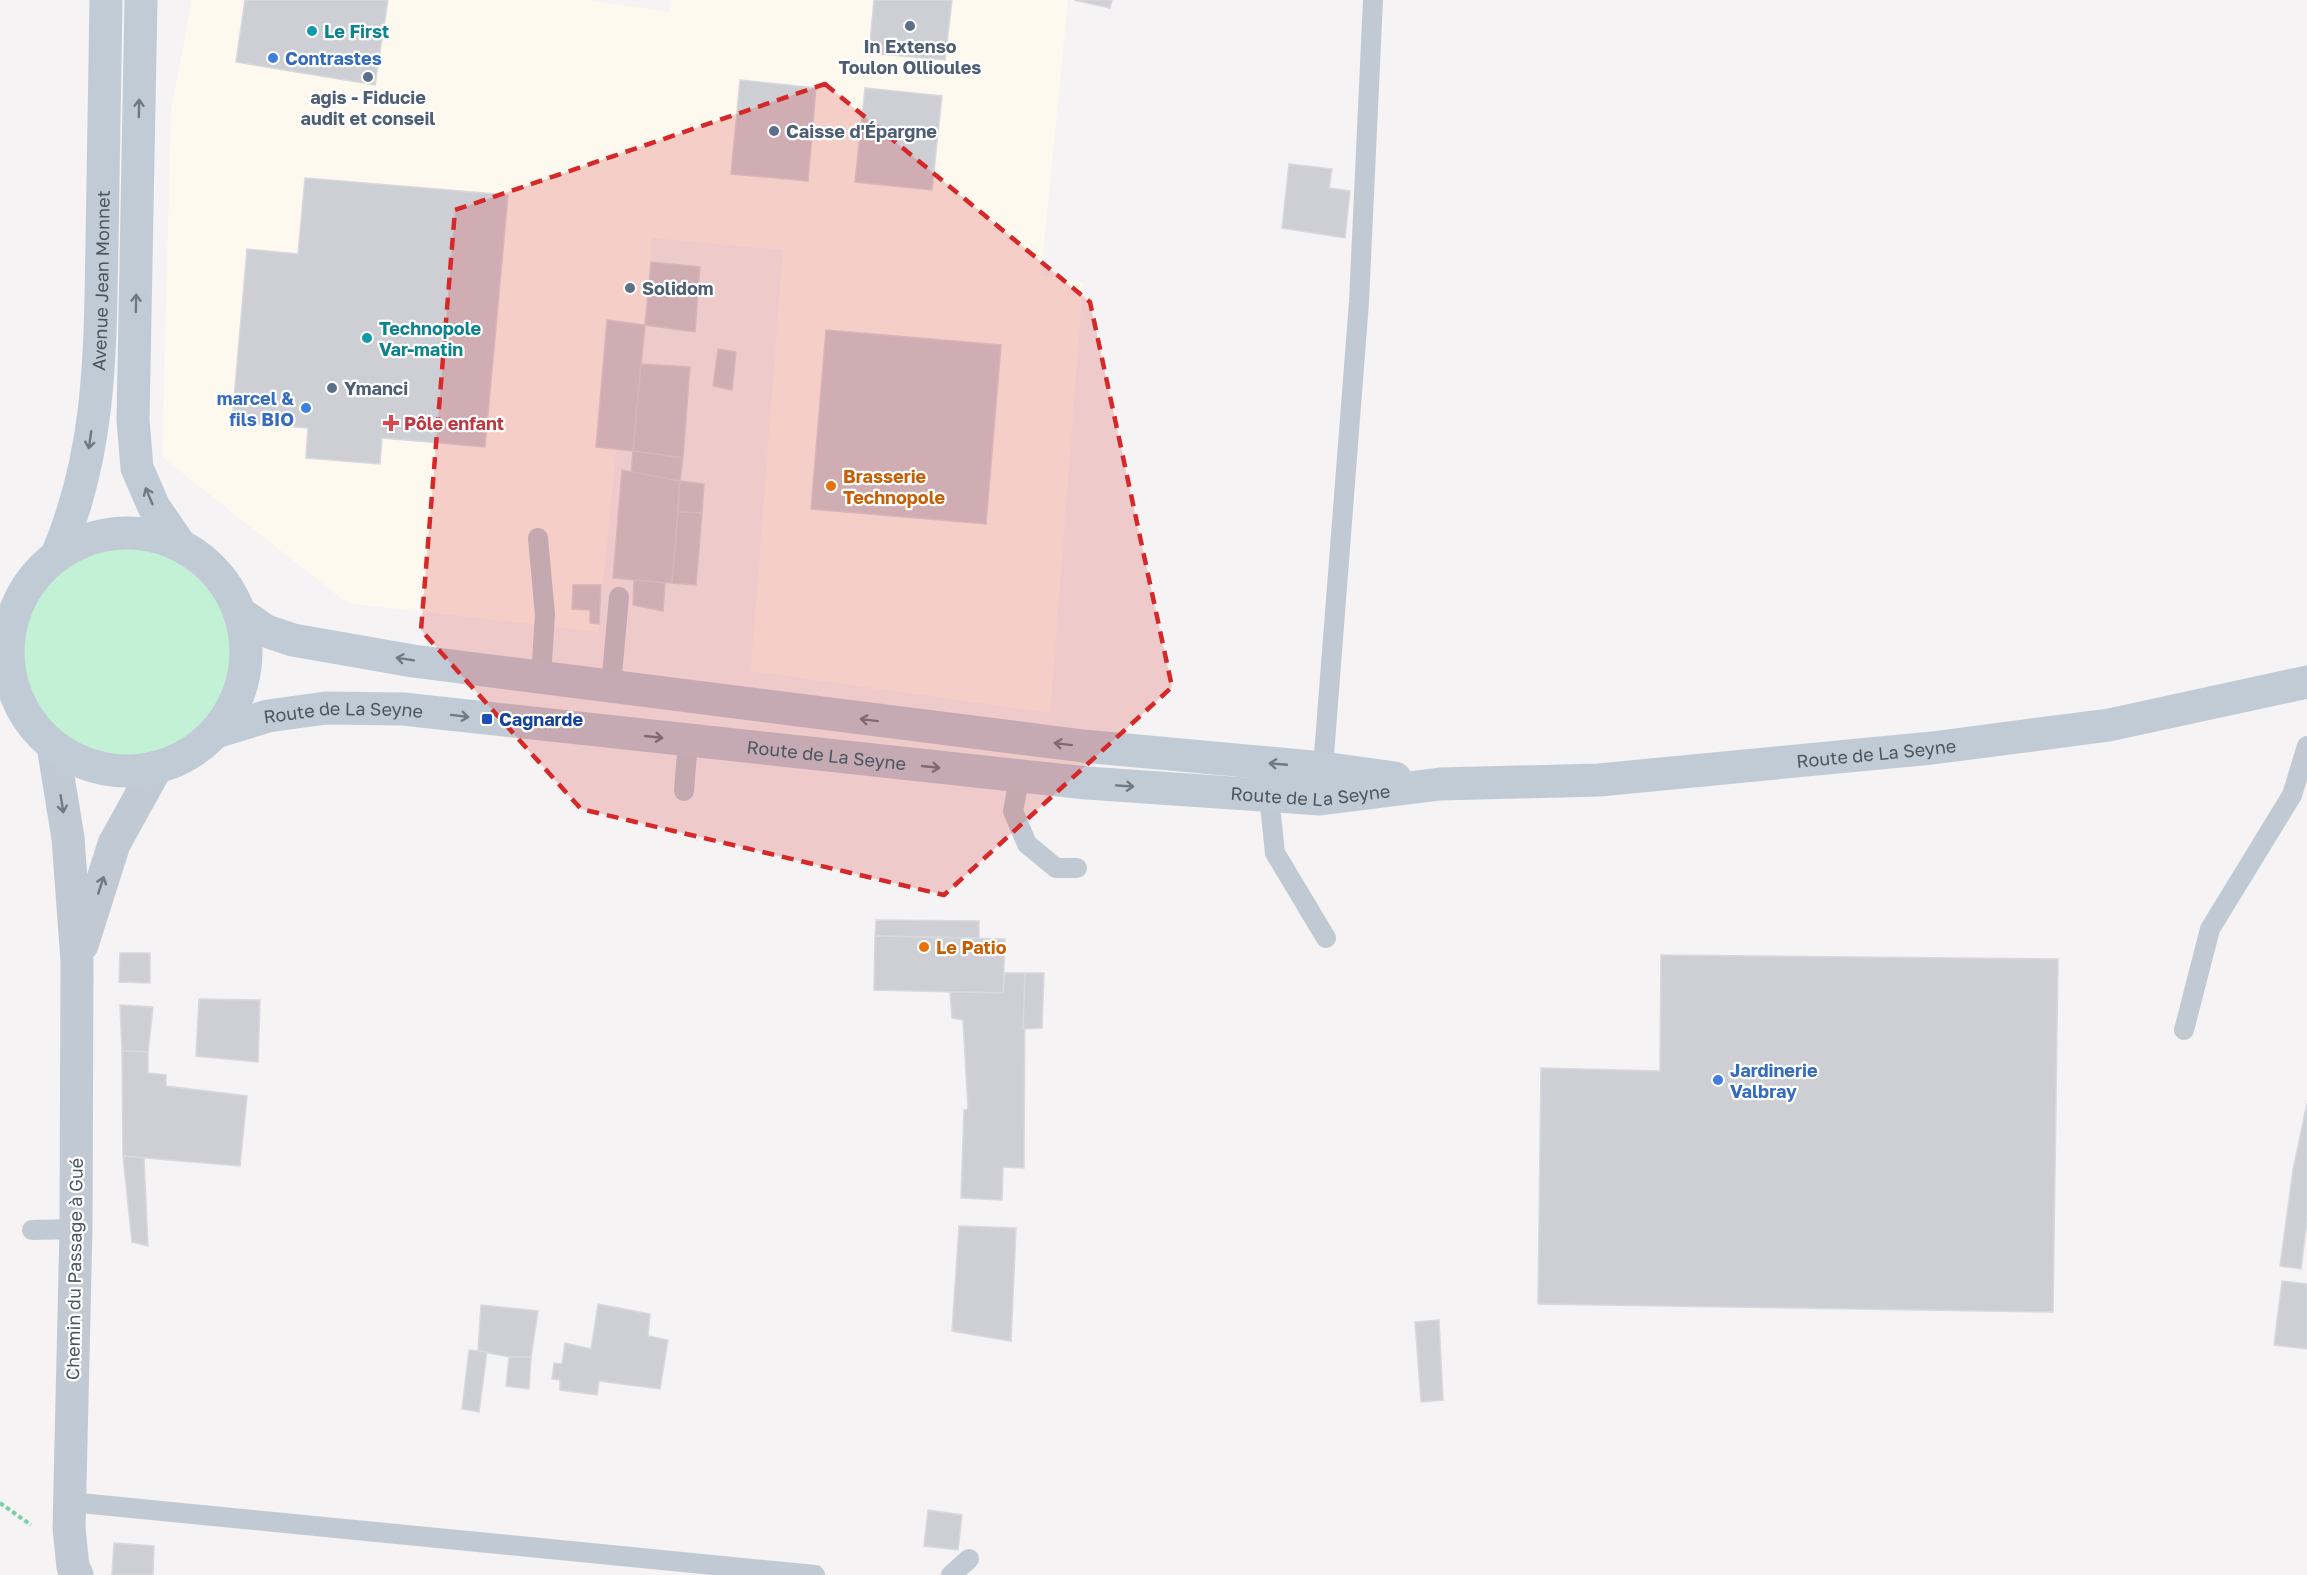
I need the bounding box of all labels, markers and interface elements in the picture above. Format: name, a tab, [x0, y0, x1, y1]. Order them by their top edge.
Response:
marker: In Extenso Toulon Ollioules	[903, 19, 917, 33]
place label: Le First	[324, 20, 389, 42]
marker: Le First	[305, 24, 319, 38]
place label: In Extenso Toulon Ollioules	[839, 35, 981, 78]
place label: Contrastes	[285, 47, 382, 69]
marker: Contrastes	[266, 51, 280, 65]
marker: agis - Fiducie audit et conseil	[361, 70, 375, 84]
place label: agis - Fiducie audit et conseil	[301, 86, 435, 129]
one-way arrow	[133, 99, 145, 119]
place label: Caisse d'Épargne	[786, 120, 937, 142]
marker: Caisse d'Épargne	[767, 124, 781, 138]
street label: Avenue Jean Monnet	[87, 190, 114, 371]
place label: Solidom	[642, 277, 713, 299]
marker: Solidom	[623, 281, 637, 295]
one-way arrow	[130, 294, 141, 314]
place label: Technopole Var-matin	[379, 317, 482, 360]
marker: Technopole Var-matin	[360, 331, 374, 345]
place label: Ymanci	[344, 377, 408, 399]
marker: Ymanci	[325, 381, 339, 395]
place label: marcel & fils BIO	[217, 387, 294, 430]
marker: marcel & fils BIO	[299, 401, 313, 415]
place label: Pôle enfant	[404, 412, 504, 434]
marker: Pôle enfant	[382, 414, 400, 432]
one-way arrow	[85, 430, 96, 449]
place label: Brasserie Technopole	[843, 465, 946, 508]
marker: Brasserie Technopole	[824, 479, 838, 493]
one-way arrow	[143, 487, 154, 505]
one-way arrow	[396, 654, 416, 665]
street label: Route de La Seyne	[262, 697, 424, 728]
place label: Cagnarde	[499, 708, 583, 730]
one-way arrow	[449, 711, 469, 722]
marker: Cagnarde	[480, 712, 494, 726]
one-way arrow	[860, 714, 880, 725]
one-way arrow	[643, 732, 663, 743]
street label: Route de La Seyne	[1795, 734, 1957, 772]
street label: Route de La Seyne	[746, 735, 907, 774]
one-way arrow	[1053, 738, 1073, 749]
one-way arrow	[1268, 758, 1288, 769]
one-way arrow	[921, 761, 941, 772]
street label: Route de La Seyne	[1230, 779, 1391, 810]
one-way arrow	[1115, 781, 1135, 792]
one-way arrow	[57, 793, 68, 813]
one-way arrow	[96, 876, 107, 895]
place label: Le Patio	[936, 936, 1007, 958]
marker: Le Patio	[917, 940, 931, 954]
place label: Jardinerie Valbray	[1730, 1059, 1818, 1102]
marker: Jardinerie Valbray	[1711, 1073, 1725, 1087]
street label: Chemin du Passage à Gué	[61, 1158, 87, 1380]

